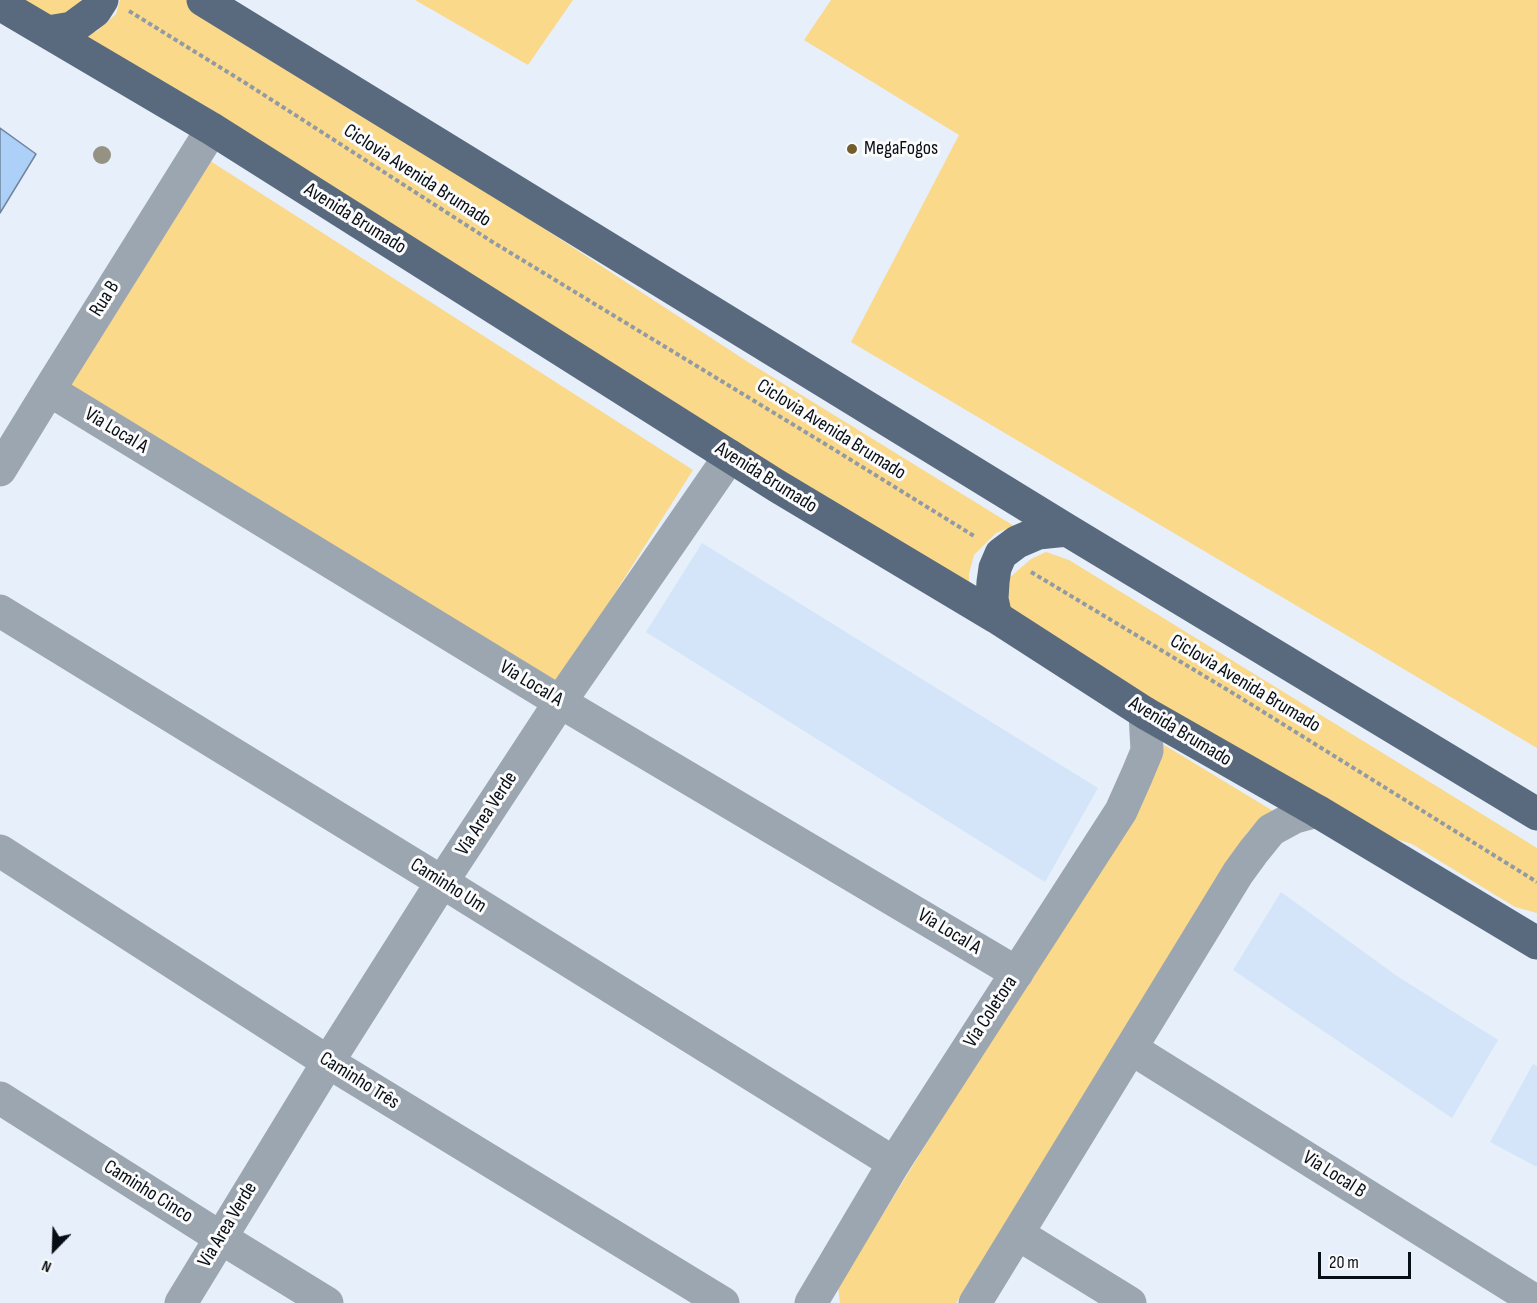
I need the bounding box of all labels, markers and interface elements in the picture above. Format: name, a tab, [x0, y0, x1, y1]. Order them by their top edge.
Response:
street label: Ciclovia Avenida Brumado	[339, 119, 495, 233]
place label: MegaFogos	[864, 137, 938, 161]
marker: MegaFogos	[845, 142, 859, 156]
street label: Avenida Brumado	[300, 178, 410, 260]
street label: Rua B	[85, 277, 125, 321]
street label: Ciclovia Avenida Brumado	[752, 374, 910, 486]
street label: Via Local A	[80, 403, 152, 459]
street label: Avenida Brumado	[711, 437, 821, 519]
street label: Ciclovia Avenida Brumado	[1165, 630, 1325, 738]
street label: Via Local A	[495, 656, 567, 712]
street label: Avenida Brumado	[1124, 692, 1236, 772]
street label: Via Area Verde	[451, 768, 523, 860]
street label: Caminho Um	[406, 853, 490, 919]
street label: Via Local A	[913, 904, 985, 960]
street label: Via Coletora	[959, 972, 1023, 1052]
street label: Caminho Três	[315, 1047, 403, 1115]
street label: Via Local B	[1298, 1146, 1370, 1204]
street label: Caminho Cinco	[99, 1155, 197, 1229]
street label: Via Area Verde	[193, 1178, 263, 1272]
north arrow	[24, 1219, 84, 1279]
scale bar	[1321, 1240, 1414, 1278]
text: 20 m	[1329, 1252, 1359, 1273]
text: N	[39, 1256, 54, 1276]

